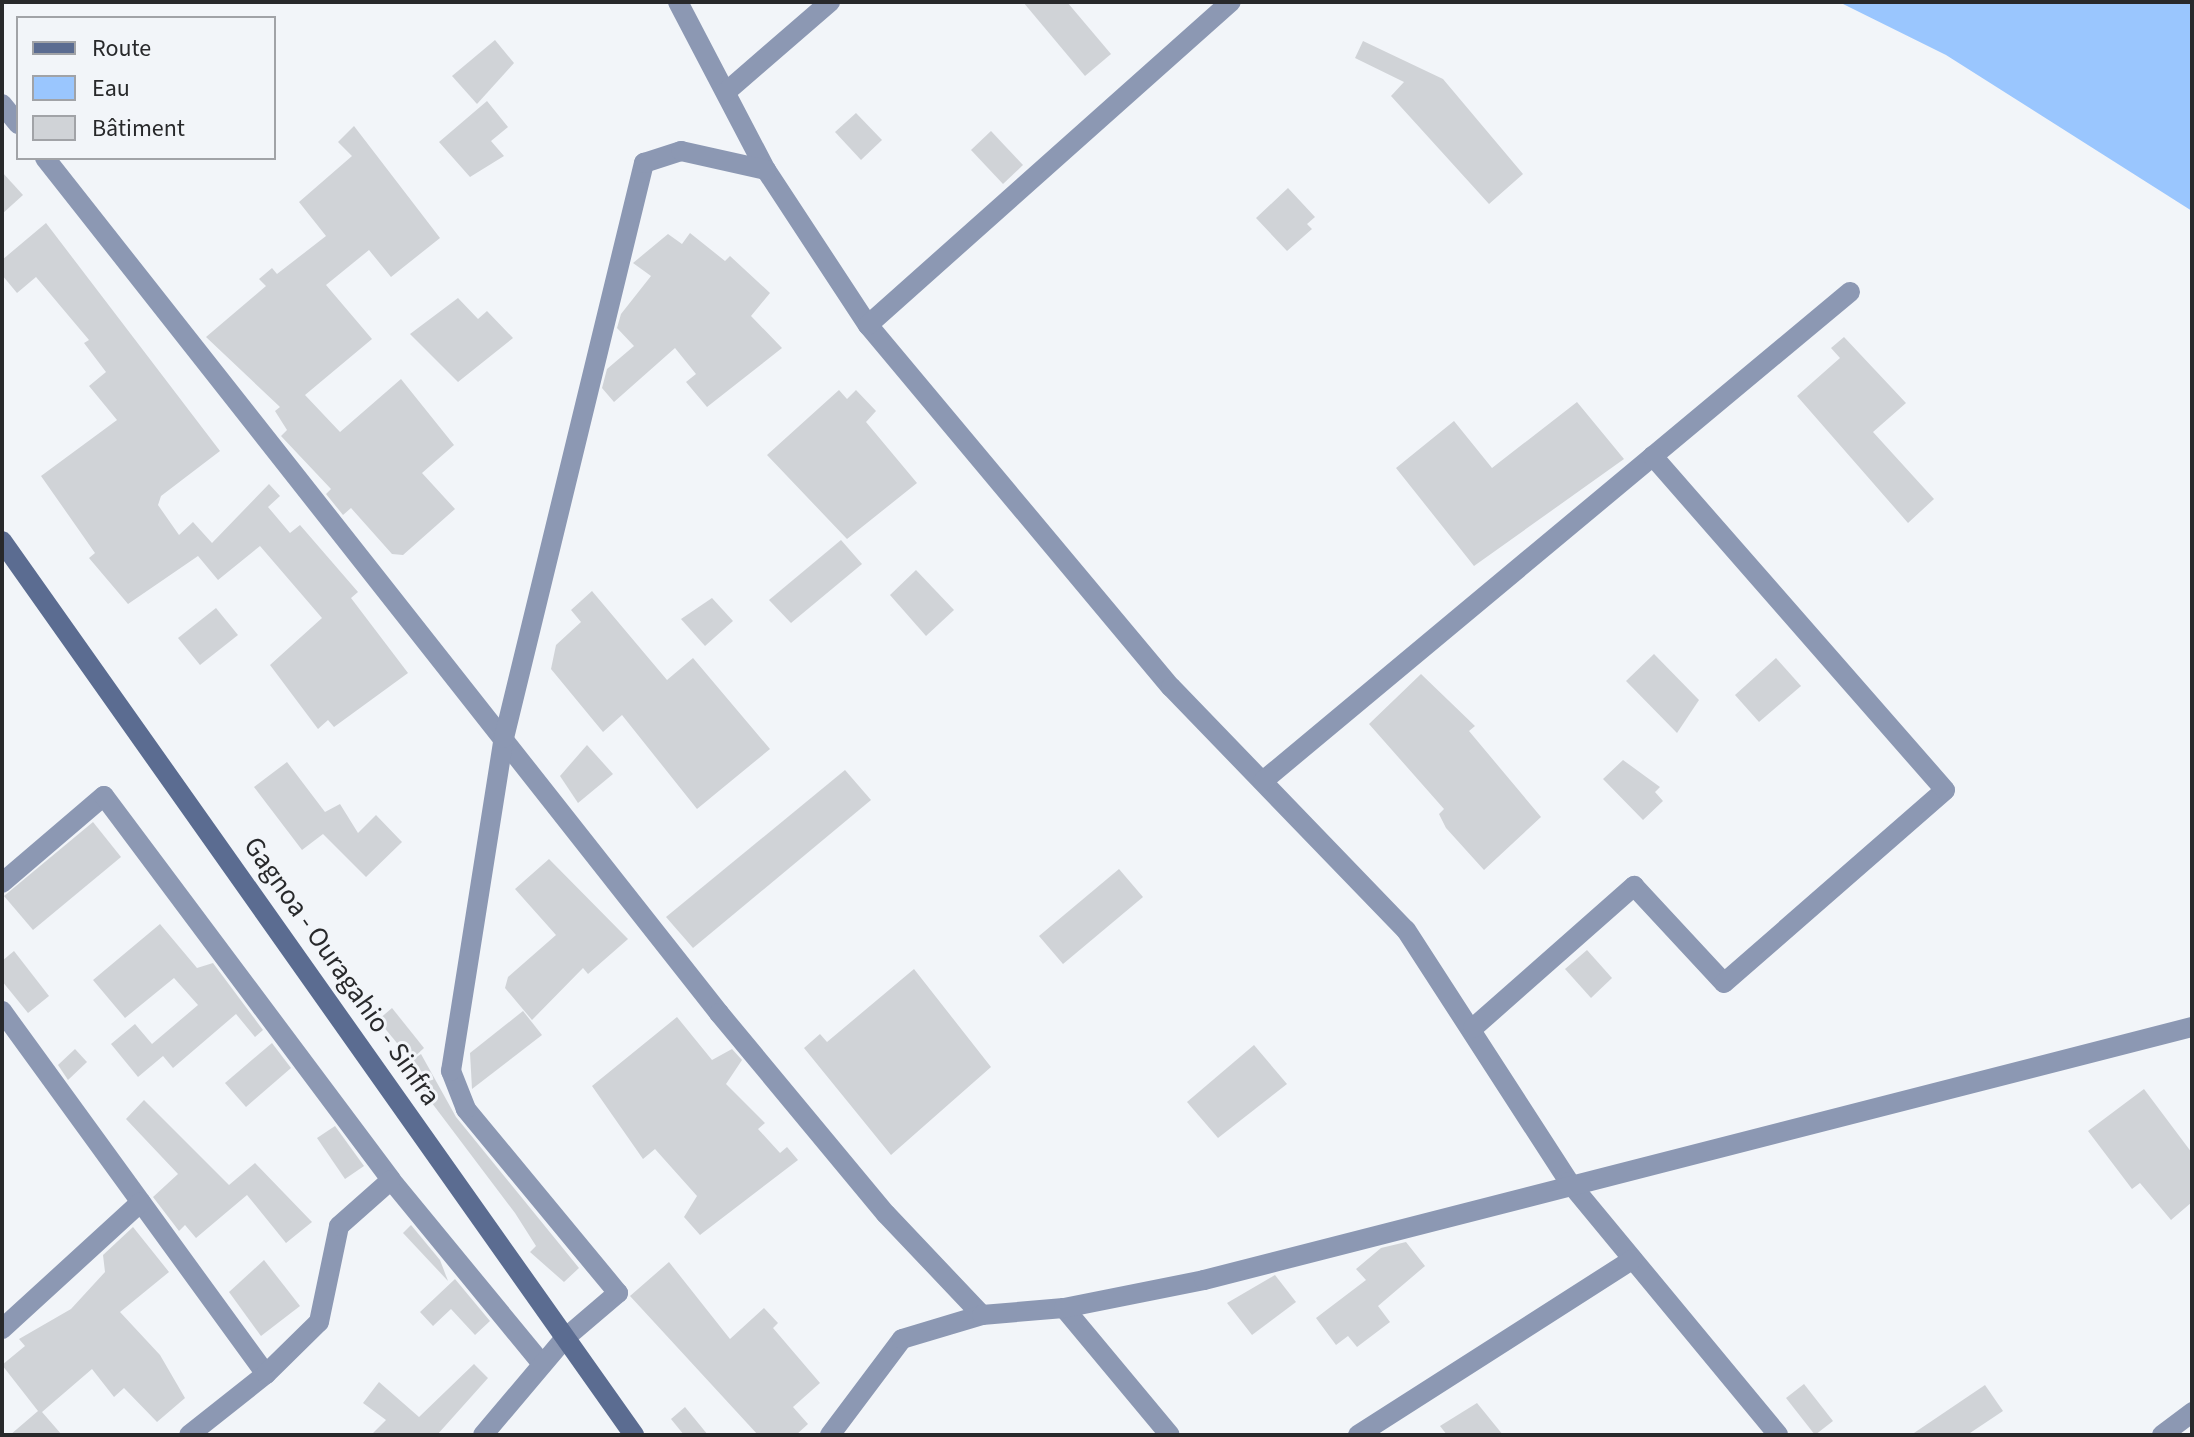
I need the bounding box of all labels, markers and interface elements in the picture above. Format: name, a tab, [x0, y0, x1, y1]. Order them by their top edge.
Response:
legend	[16, 16, 276, 160]
text: Route	[92, 31, 151, 66]
text: Eau	[92, 71, 130, 106]
text: Bâtiment	[92, 111, 185, 146]
street label: Gagnoa - Ouragahio - Sinfra	[236, 830, 448, 1112]

